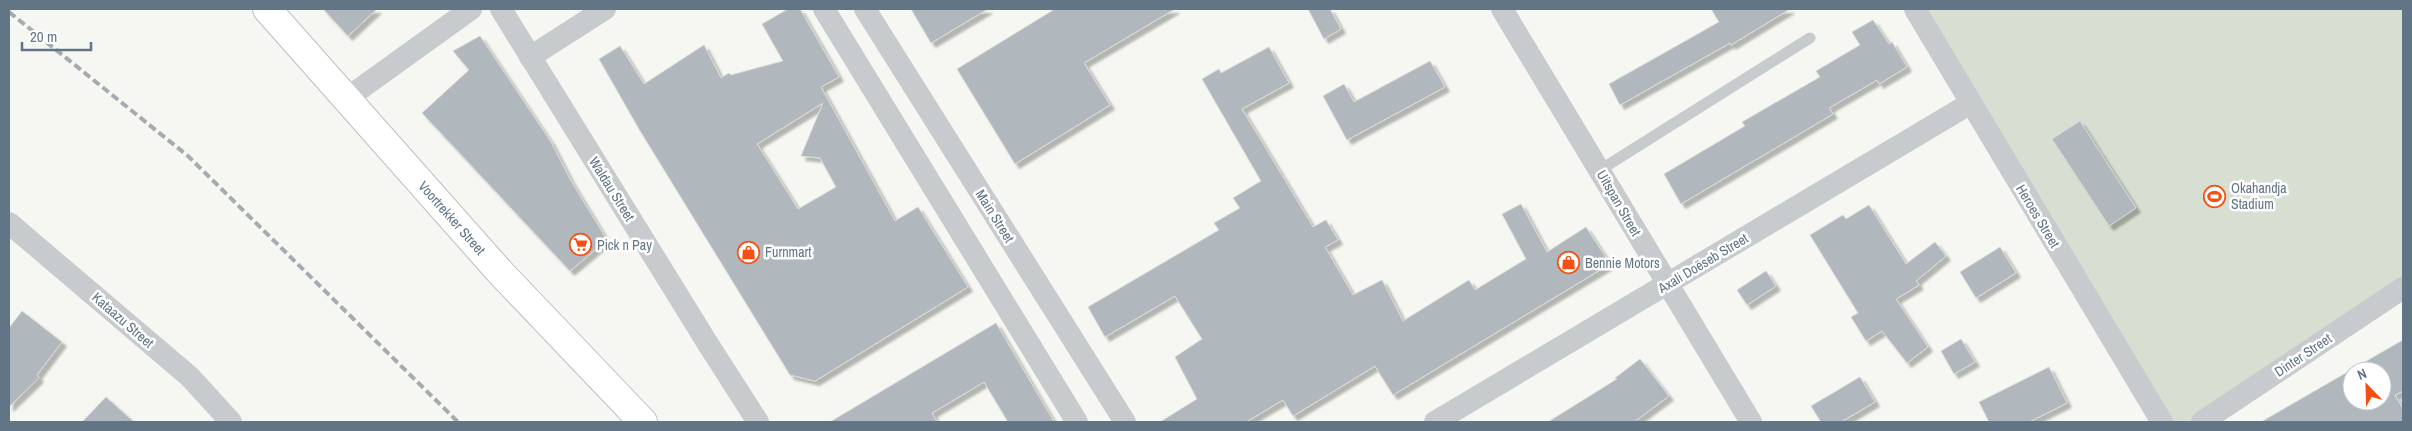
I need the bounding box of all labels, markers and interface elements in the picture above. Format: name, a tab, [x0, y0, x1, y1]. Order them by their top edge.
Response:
scale bar	[22, 20, 91, 52]
text: 20 m	[30, 26, 57, 47]
street label: Waldau Street	[585, 154, 639, 224]
street label: Uitspan Street	[1593, 167, 1645, 239]
street label: Voortrekker Street	[415, 177, 489, 259]
place label: Okahandja Stadium	[2231, 179, 2287, 213]
street label: Heroes Street	[2012, 181, 2064, 251]
sports icon: Okahandja Stadium	[2203, 184, 2227, 208]
street label: Main Street	[972, 186, 1018, 246]
street label: Axali Doëseb Street	[1654, 229, 1751, 298]
supermarket icon: Pick n Pay	[569, 233, 593, 257]
place label: Pick n Pay	[597, 236, 652, 254]
shop icon: Furnmart	[737, 240, 761, 264]
place label: Furnmart	[765, 243, 812, 261]
shop icon: Bennie Motors	[1557, 251, 1581, 275]
place label: Bennie Motors	[1585, 254, 1660, 272]
street label: Kataazu Street	[88, 288, 158, 352]
street label: Dinter Street	[2271, 329, 2335, 381]
north arrow	[2342, 361, 2392, 411]
text: N	[2355, 364, 2369, 384]

